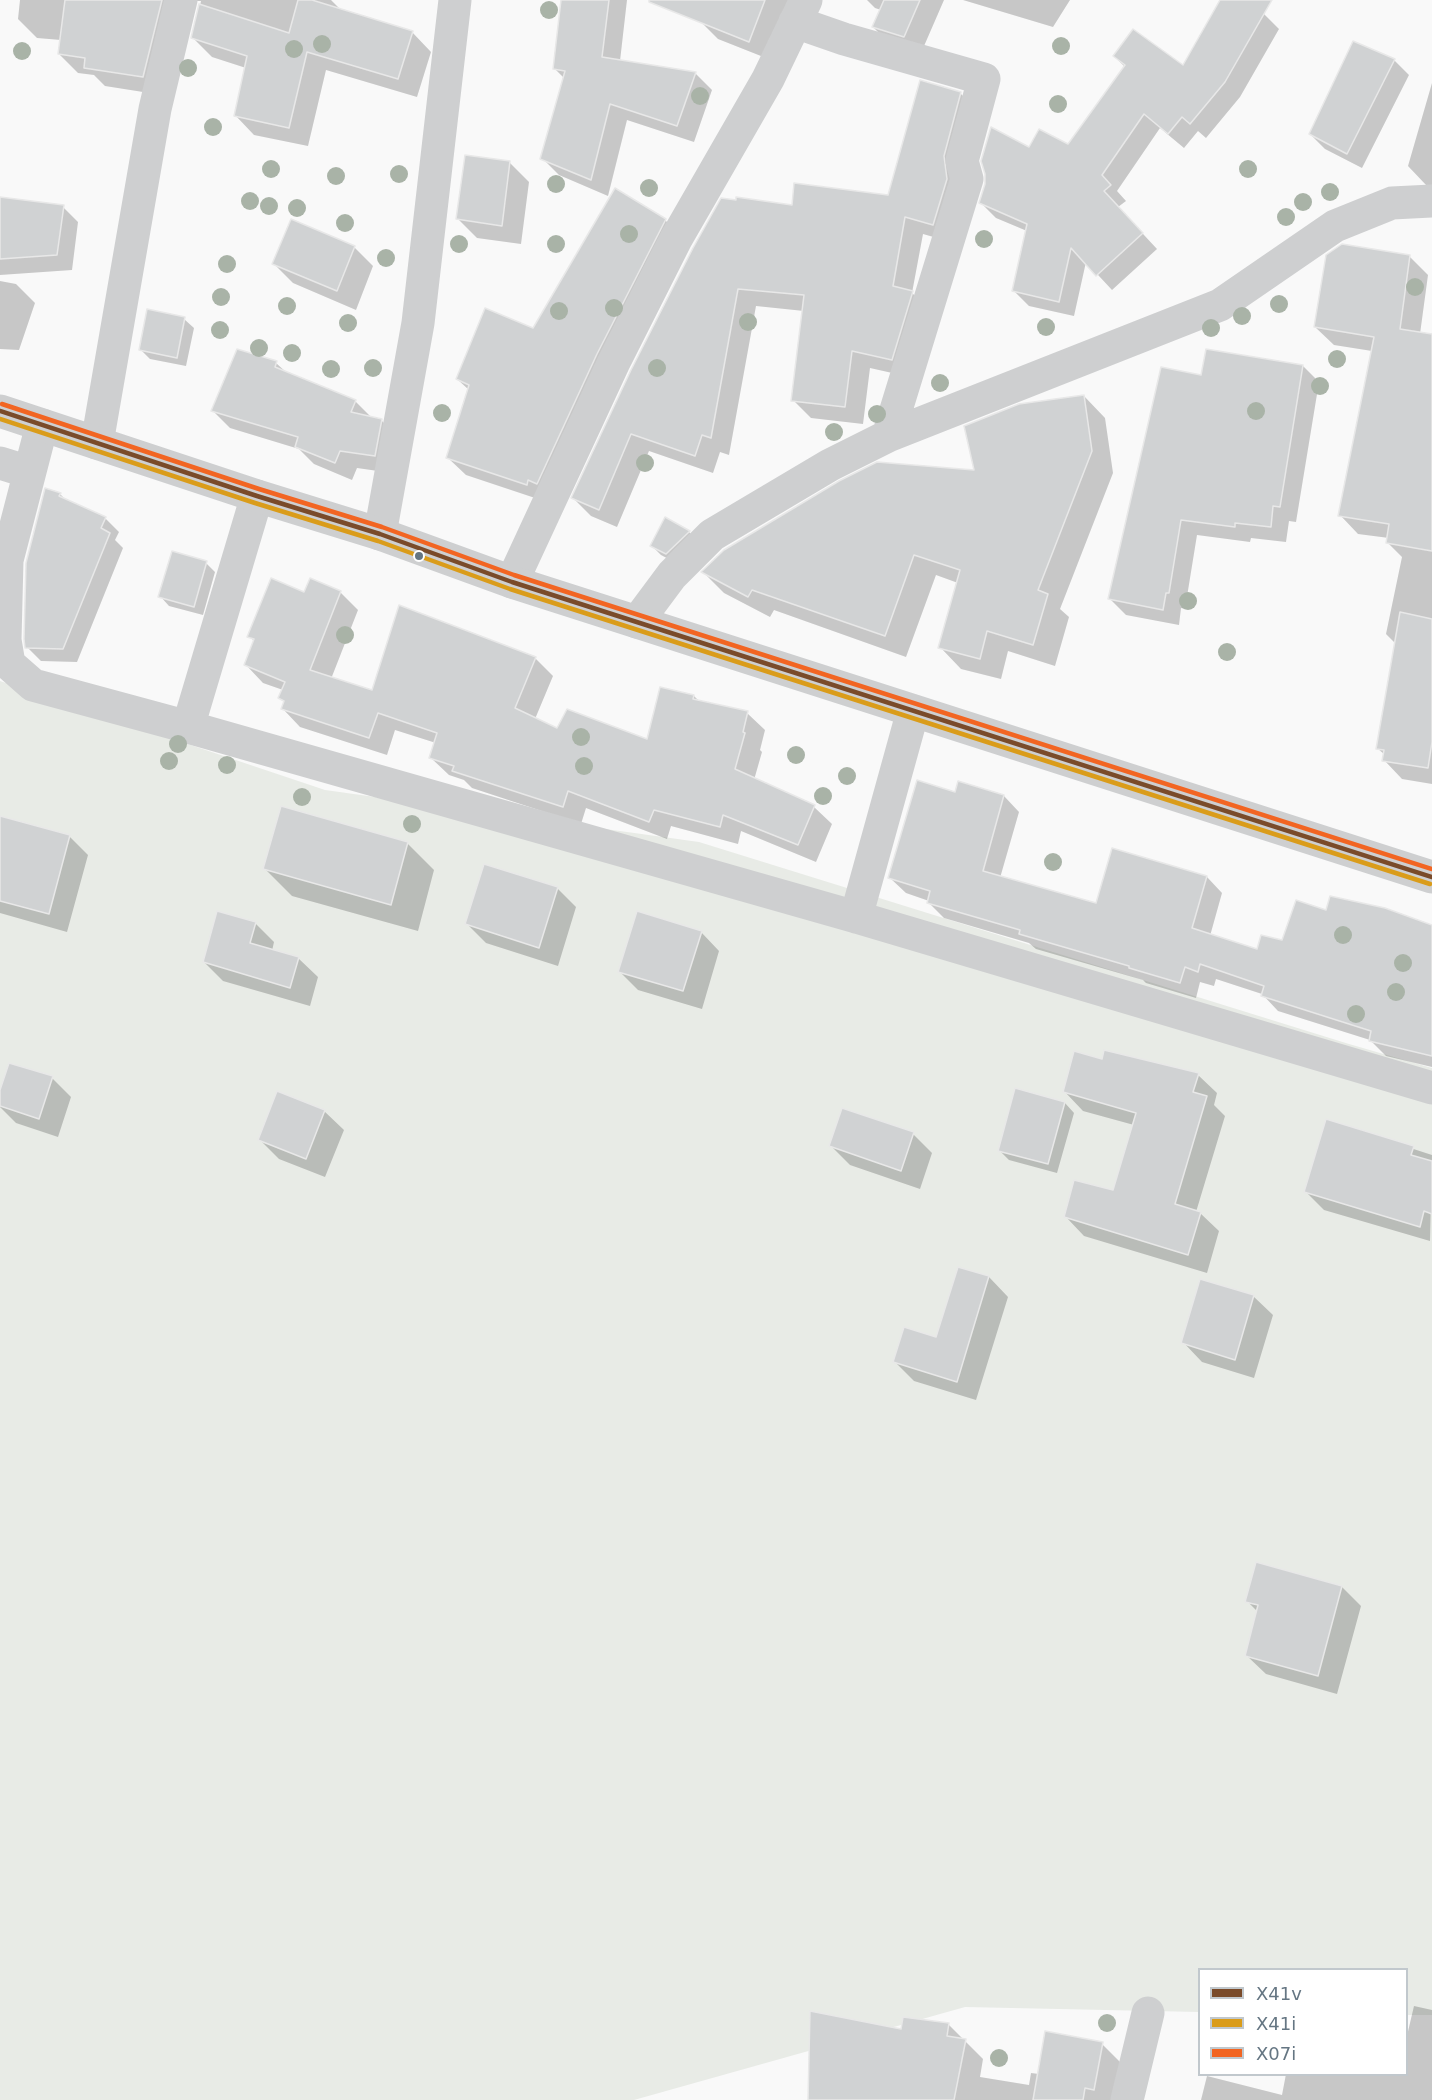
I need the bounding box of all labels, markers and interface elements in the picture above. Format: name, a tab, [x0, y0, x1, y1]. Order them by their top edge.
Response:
unlabelled marker	[413, 550, 425, 562]
legend	[1198, 1968, 1408, 2076]
text: X41v	[1256, 1983, 1302, 2004]
text: X41i	[1256, 2013, 1296, 2034]
text: X07i	[1256, 2043, 1296, 2064]

